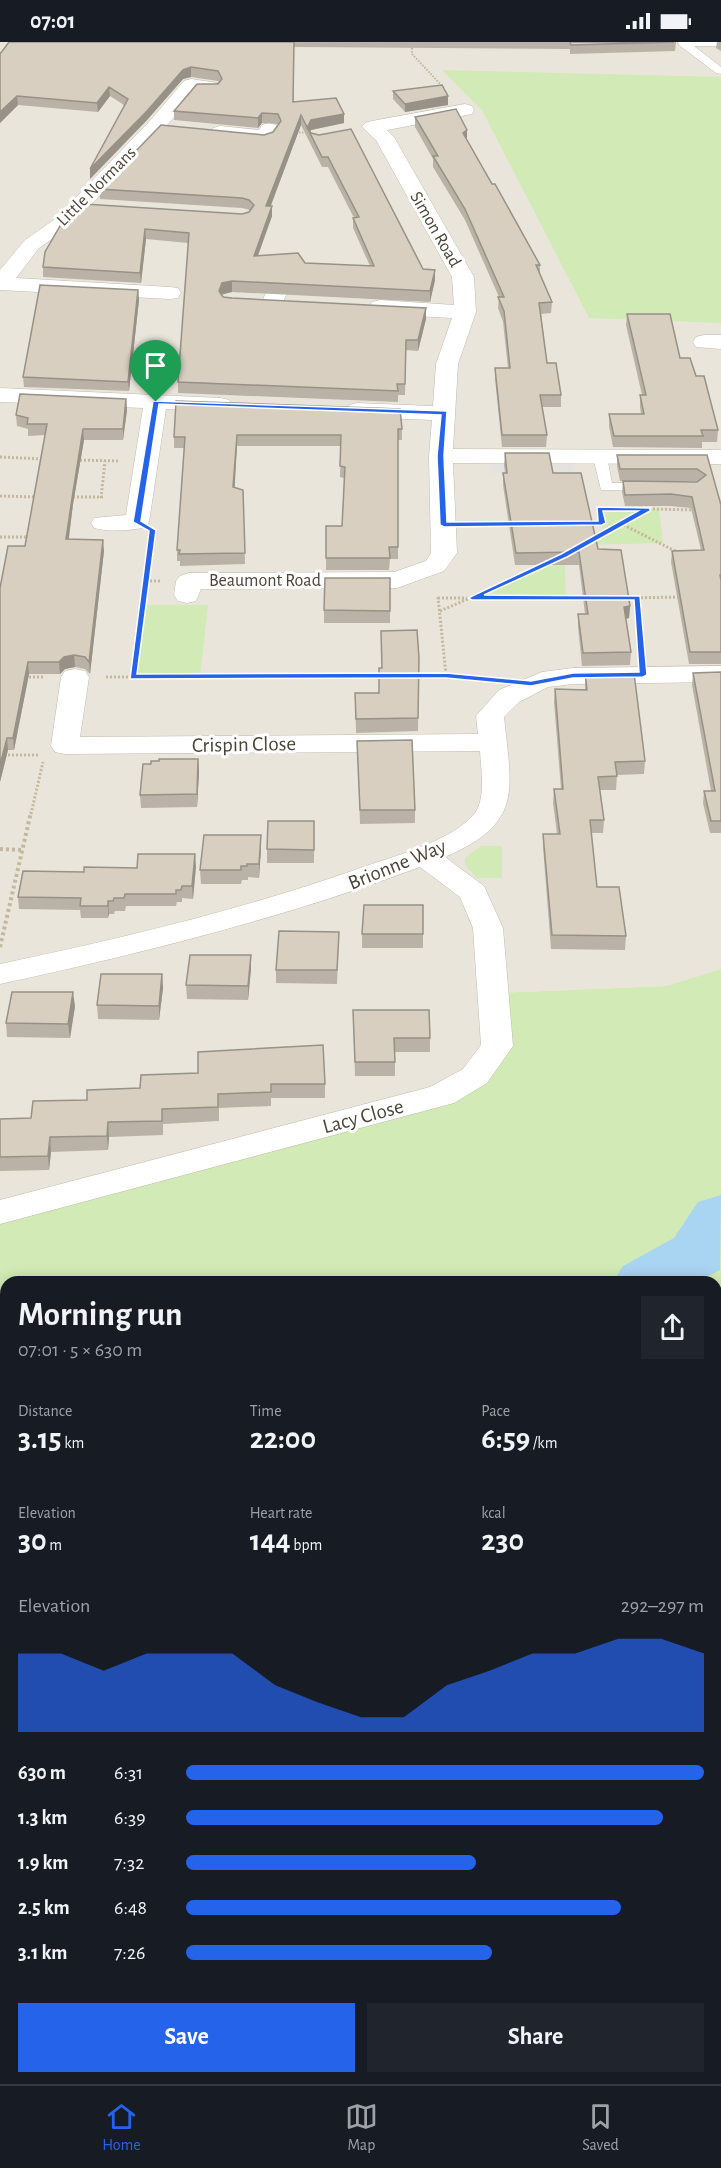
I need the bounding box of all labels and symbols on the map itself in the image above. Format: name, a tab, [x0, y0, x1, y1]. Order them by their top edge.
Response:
street label: Little Normans	[54, 144, 140, 230]
street label: Simon Road	[406, 189, 464, 270]
pin	[130, 340, 181, 402]
street label: Beaumont Road	[209, 572, 321, 590]
street label: Crispin Close	[192, 733, 296, 756]
street label: Brionne Way	[345, 835, 449, 894]
street label: Lacy Close	[320, 1096, 406, 1137]

